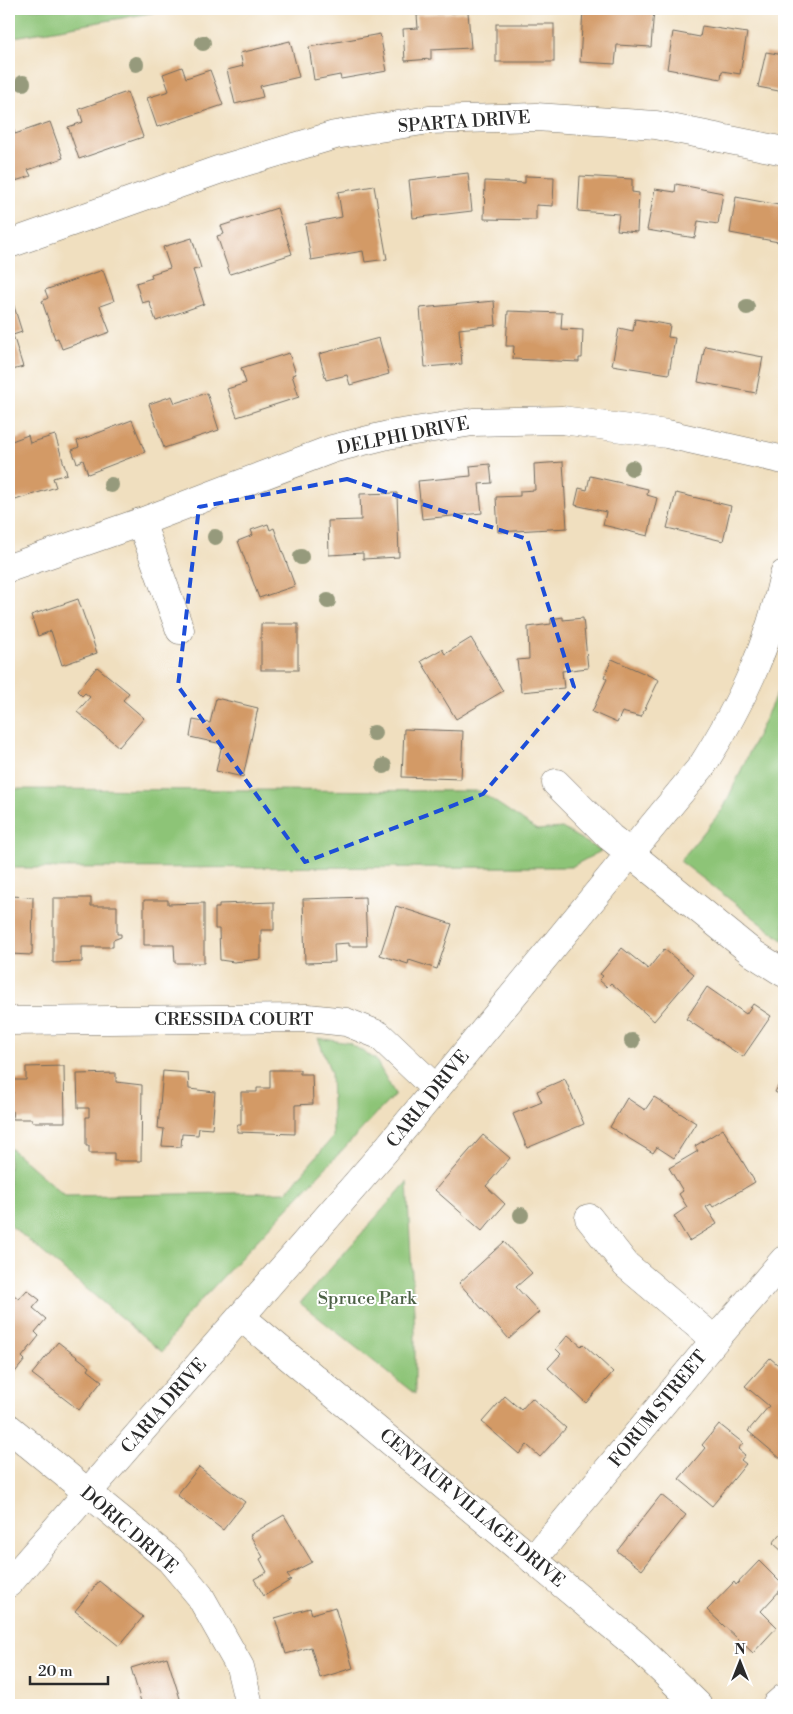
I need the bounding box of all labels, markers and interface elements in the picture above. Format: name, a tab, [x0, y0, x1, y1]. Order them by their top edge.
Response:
street label: SPARTA DRIVE	[397, 106, 531, 138]
street label: DELPHI DRIVE	[335, 412, 471, 460]
street label: CRESSIDA COURT	[155, 1008, 314, 1031]
street label: CARIA DRIVE	[382, 1045, 474, 1153]
park label: Spruce Park	[318, 1287, 418, 1310]
street label: FORUM STREET	[604, 1346, 712, 1472]
street label: CARIA DRIVE	[116, 1354, 212, 1458]
street label: CENTAUR VILLAGE DRIVE	[375, 1424, 569, 1592]
street label: DORIC DRIVE	[75, 1481, 183, 1579]
north arrow	[716, 1636, 766, 1686]
text: N	[734, 1641, 746, 1659]
scale bar	[30, 1654, 108, 1686]
text: 20 m	[38, 1662, 73, 1681]

